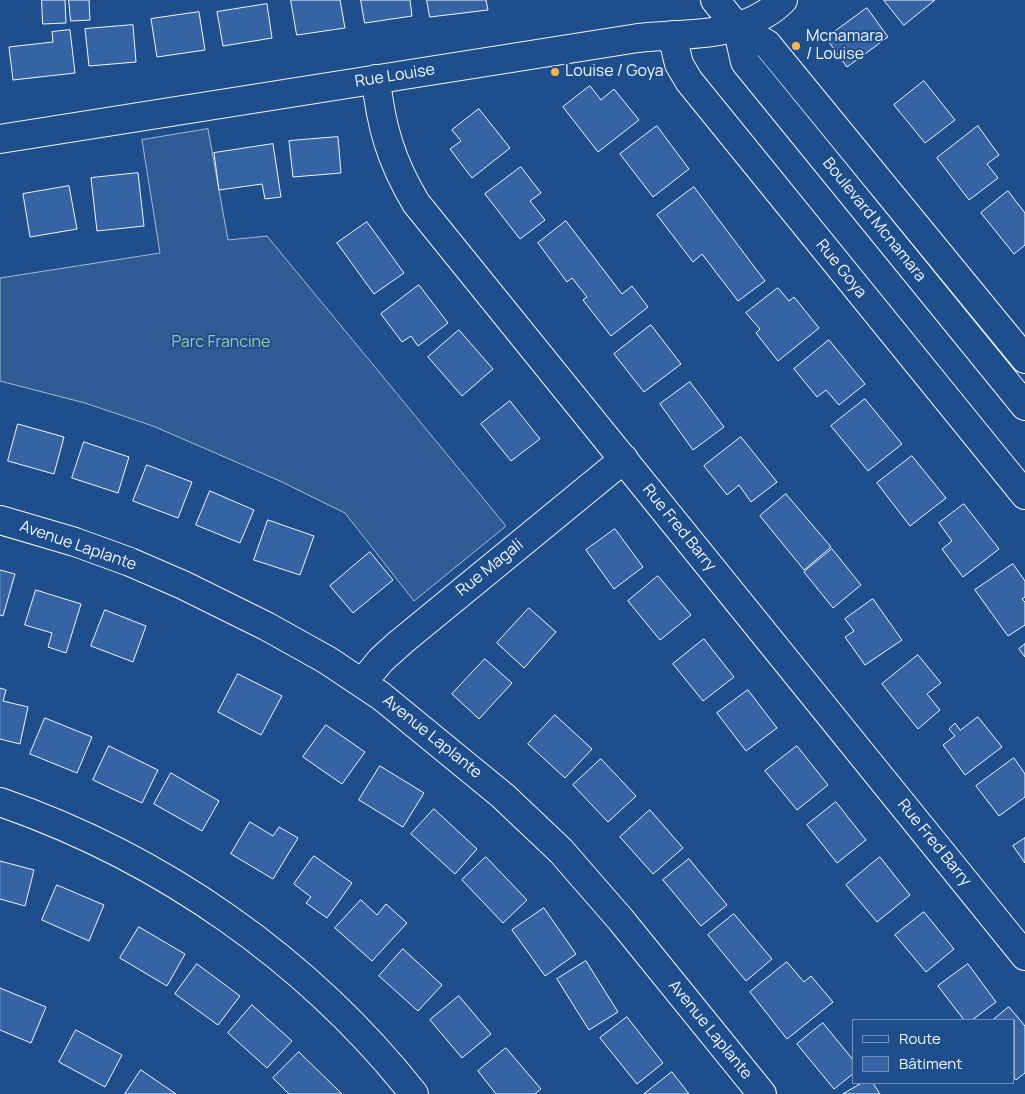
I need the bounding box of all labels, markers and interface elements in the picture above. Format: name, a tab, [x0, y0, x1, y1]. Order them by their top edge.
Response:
place label: Mcnamara / Louise	[806, 27, 883, 65]
marker: Mcnamara / Louise	[790, 40, 802, 52]
street label: Rue Louise	[354, 60, 436, 92]
place label: Louise / Goya	[565, 62, 664, 82]
marker: Louise / Goya	[549, 66, 561, 78]
street label: Boulevard Mcnamara	[818, 154, 930, 286]
street label: Rue Goya	[812, 236, 870, 302]
park label: Parc Francine	[172, 333, 270, 353]
street label: Rue Fred Barry	[638, 481, 720, 575]
street label: Avenue Laplante	[17, 517, 139, 575]
street label: Rue Magali	[453, 535, 527, 601]
street label: Avenue Laplante	[379, 691, 485, 783]
street label: Rue Fred Barry	[893, 796, 975, 890]
street label: Avenue Laplante	[664, 977, 756, 1083]
legend	[852, 1019, 1015, 1084]
text: Route	[899, 1028, 941, 1049]
text: Bâtiment	[899, 1053, 962, 1074]

